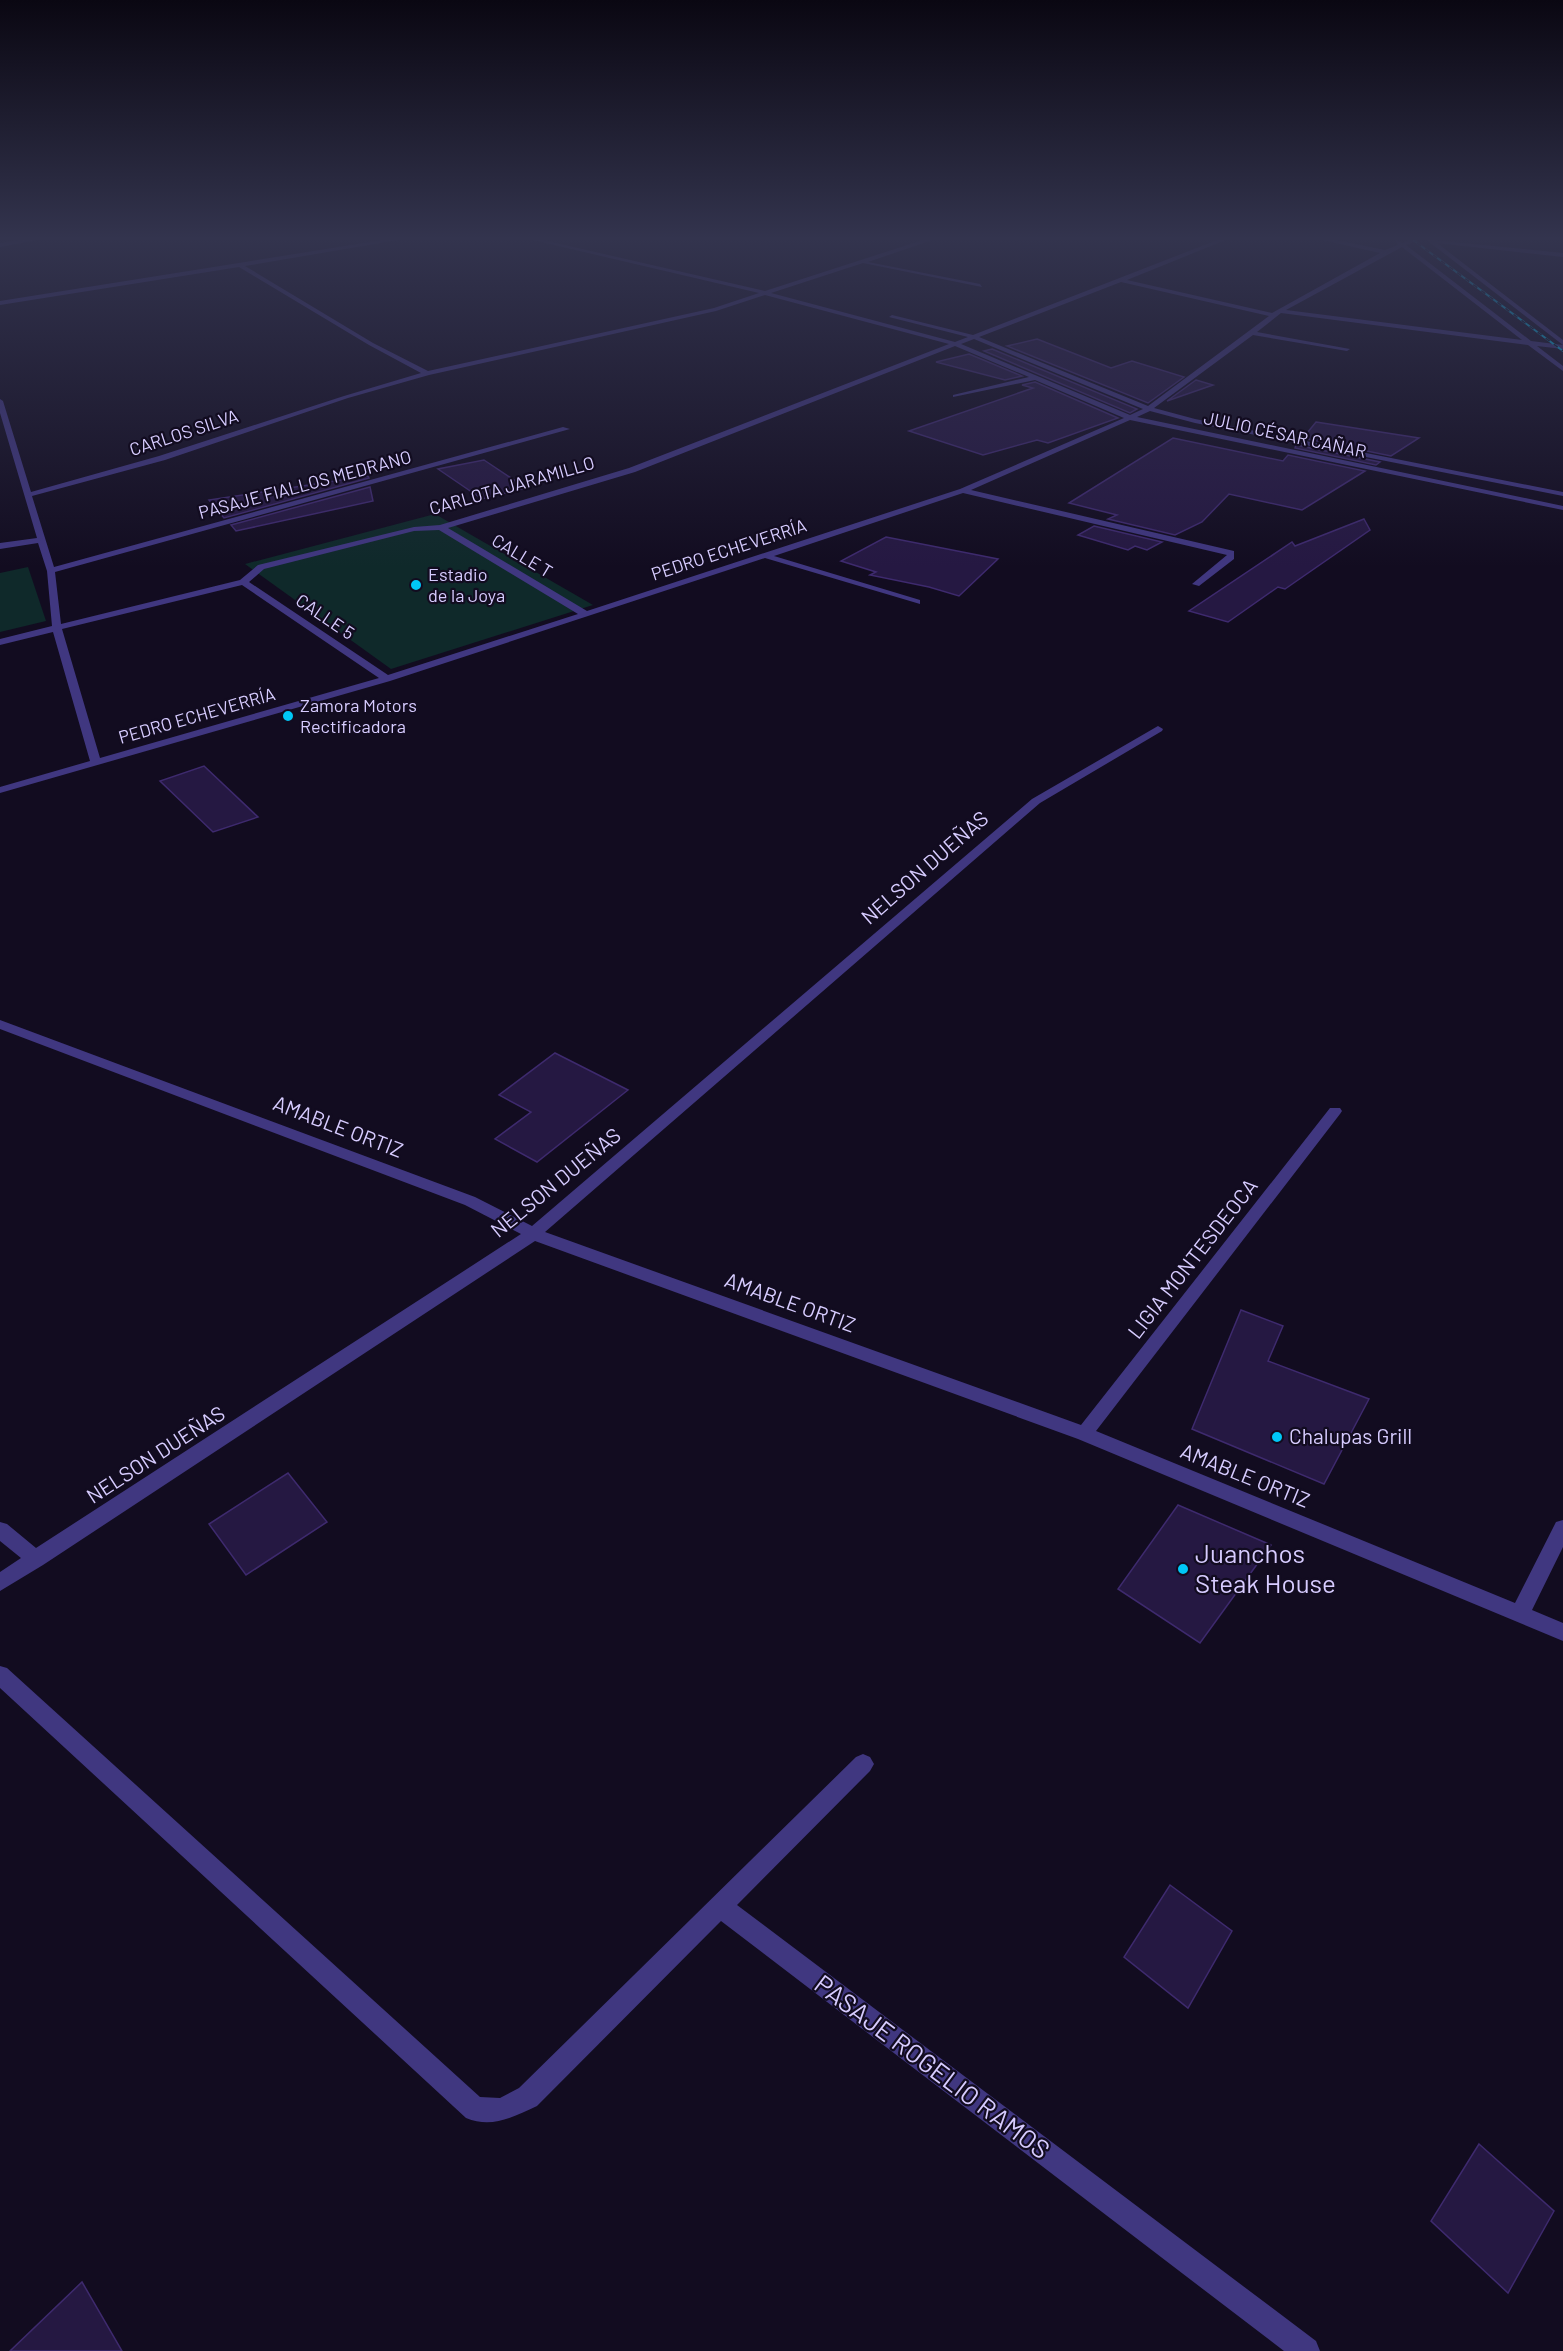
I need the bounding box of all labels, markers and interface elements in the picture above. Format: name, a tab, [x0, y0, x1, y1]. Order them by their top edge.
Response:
street label: CARLOS SILVA	[127, 404, 241, 460]
street label: JULIO CÉSAR CAÑAR	[1202, 406, 1368, 462]
street label: PASAJE FIALLOS MEDRANO	[196, 445, 414, 523]
street label: CARLOTA JARAMILLO	[427, 451, 597, 519]
street label: PEDRO ECHEVERRÍA	[648, 514, 809, 585]
street label: CALLE T	[488, 528, 557, 582]
place label: Estadio de la Joya	[428, 563, 505, 606]
marker: Estadio de la Joya	[409, 578, 423, 592]
street label: CALLE 5	[292, 589, 359, 644]
street label: PEDRO ECHEVERRÍA	[116, 682, 278, 748]
place label: Zamora Motors Rectificadora	[300, 694, 417, 737]
marker: Zamora Motors Rectificadora	[281, 709, 295, 723]
street label: NELSON DUEÑAS	[855, 805, 993, 929]
street label: AMABLE ORTIZ	[270, 1089, 407, 1162]
street label: NELSON DUEÑAS	[485, 1122, 625, 1242]
street label: LIGIA MONTESDEOCA	[1122, 1173, 1262, 1343]
street label: AMABLE ORTIZ	[722, 1266, 859, 1337]
street label: NELSON DUEÑAS	[81, 1400, 229, 1508]
place label: Chalupas Grill	[1289, 1423, 1412, 1448]
marker: Chalupas Grill	[1270, 1430, 1284, 1444]
street label: AMABLE ORTIZ	[1177, 1437, 1314, 1512]
place label: Juanchos Steak House	[1195, 1537, 1336, 1598]
marker: Juanchos Steak House	[1176, 1562, 1190, 1576]
street label: PASAJE ROGELIO RAMOS	[809, 1967, 1057, 2164]

